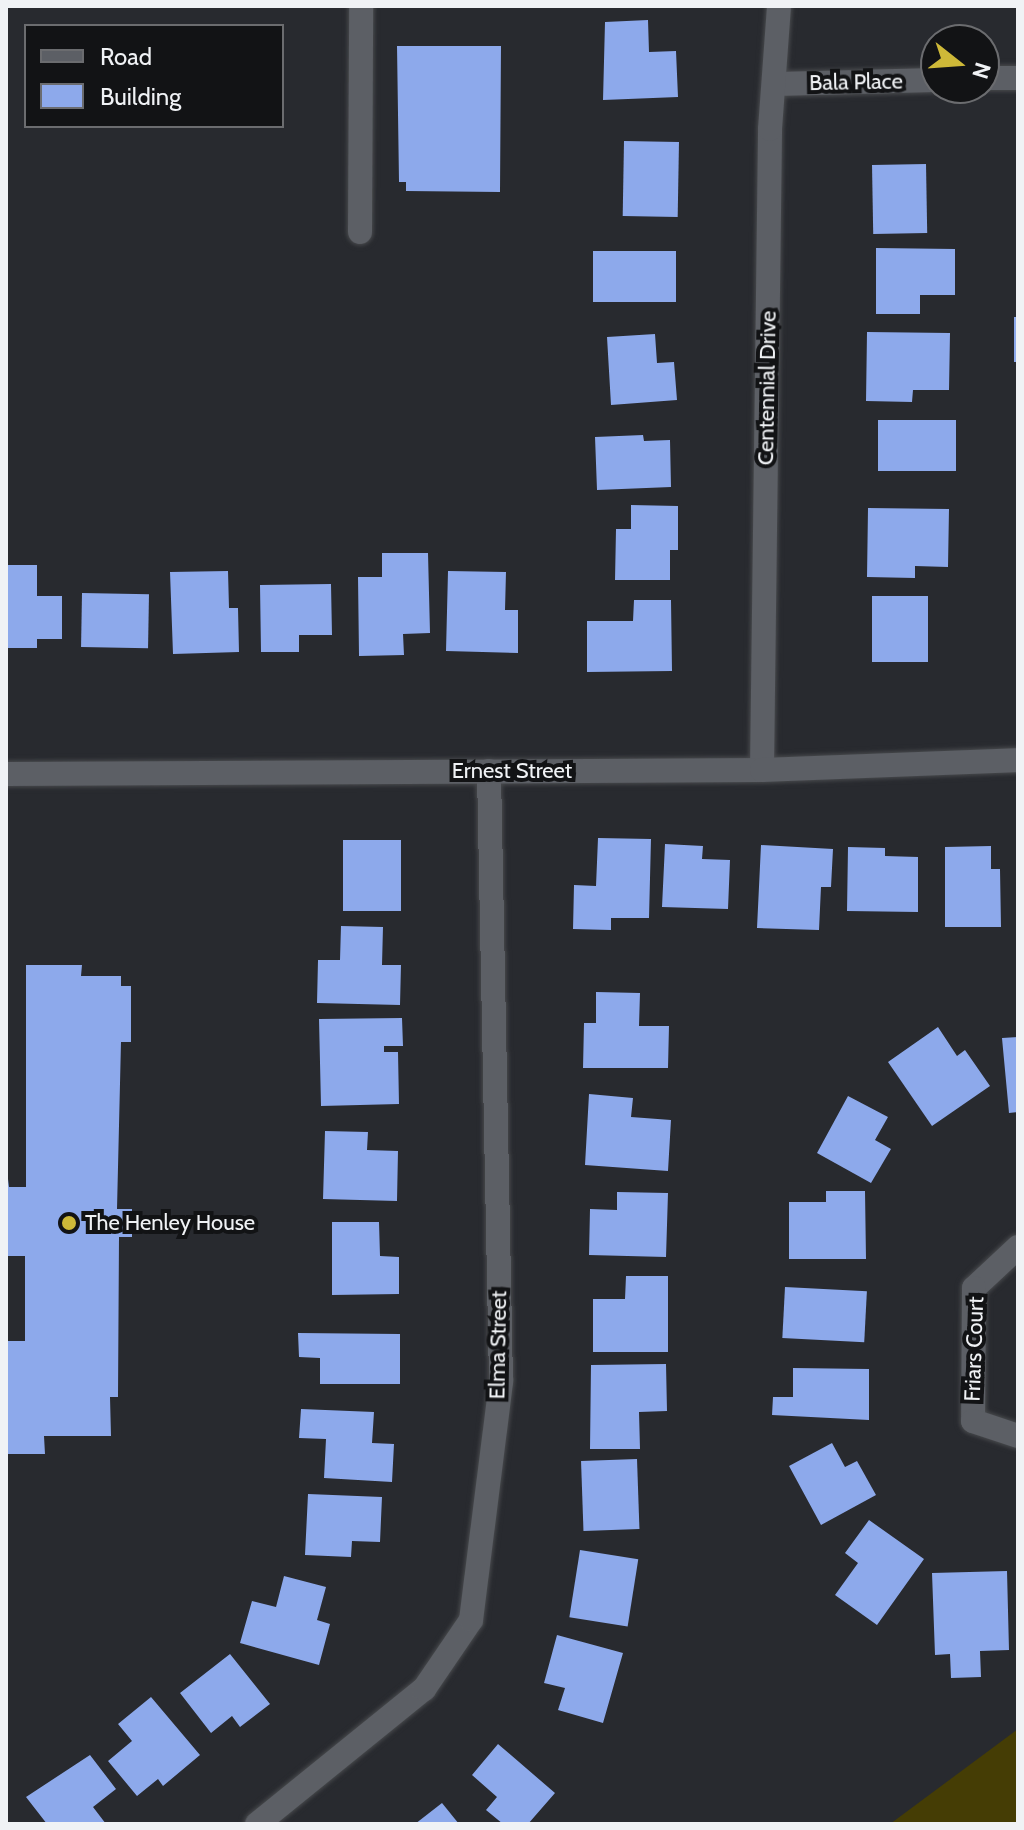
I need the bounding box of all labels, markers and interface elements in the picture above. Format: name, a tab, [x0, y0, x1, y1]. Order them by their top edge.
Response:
legend	[24, 24, 284, 128]
north arrow	[920, 24, 1000, 104]
text: Road	[100, 42, 152, 71]
text: N	[966, 59, 997, 82]
street label: Bala Place	[809, 68, 903, 96]
text: Building	[100, 82, 181, 111]
street label: Centennial Drive	[752, 311, 782, 465]
street label: Ernest Street	[452, 758, 572, 784]
place label: The Henley House	[85, 1210, 255, 1236]
marker: The Henley House	[60, 1214, 78, 1232]
street label: Elma Street	[484, 1290, 512, 1400]
street label: Friars Court	[959, 1296, 989, 1402]

